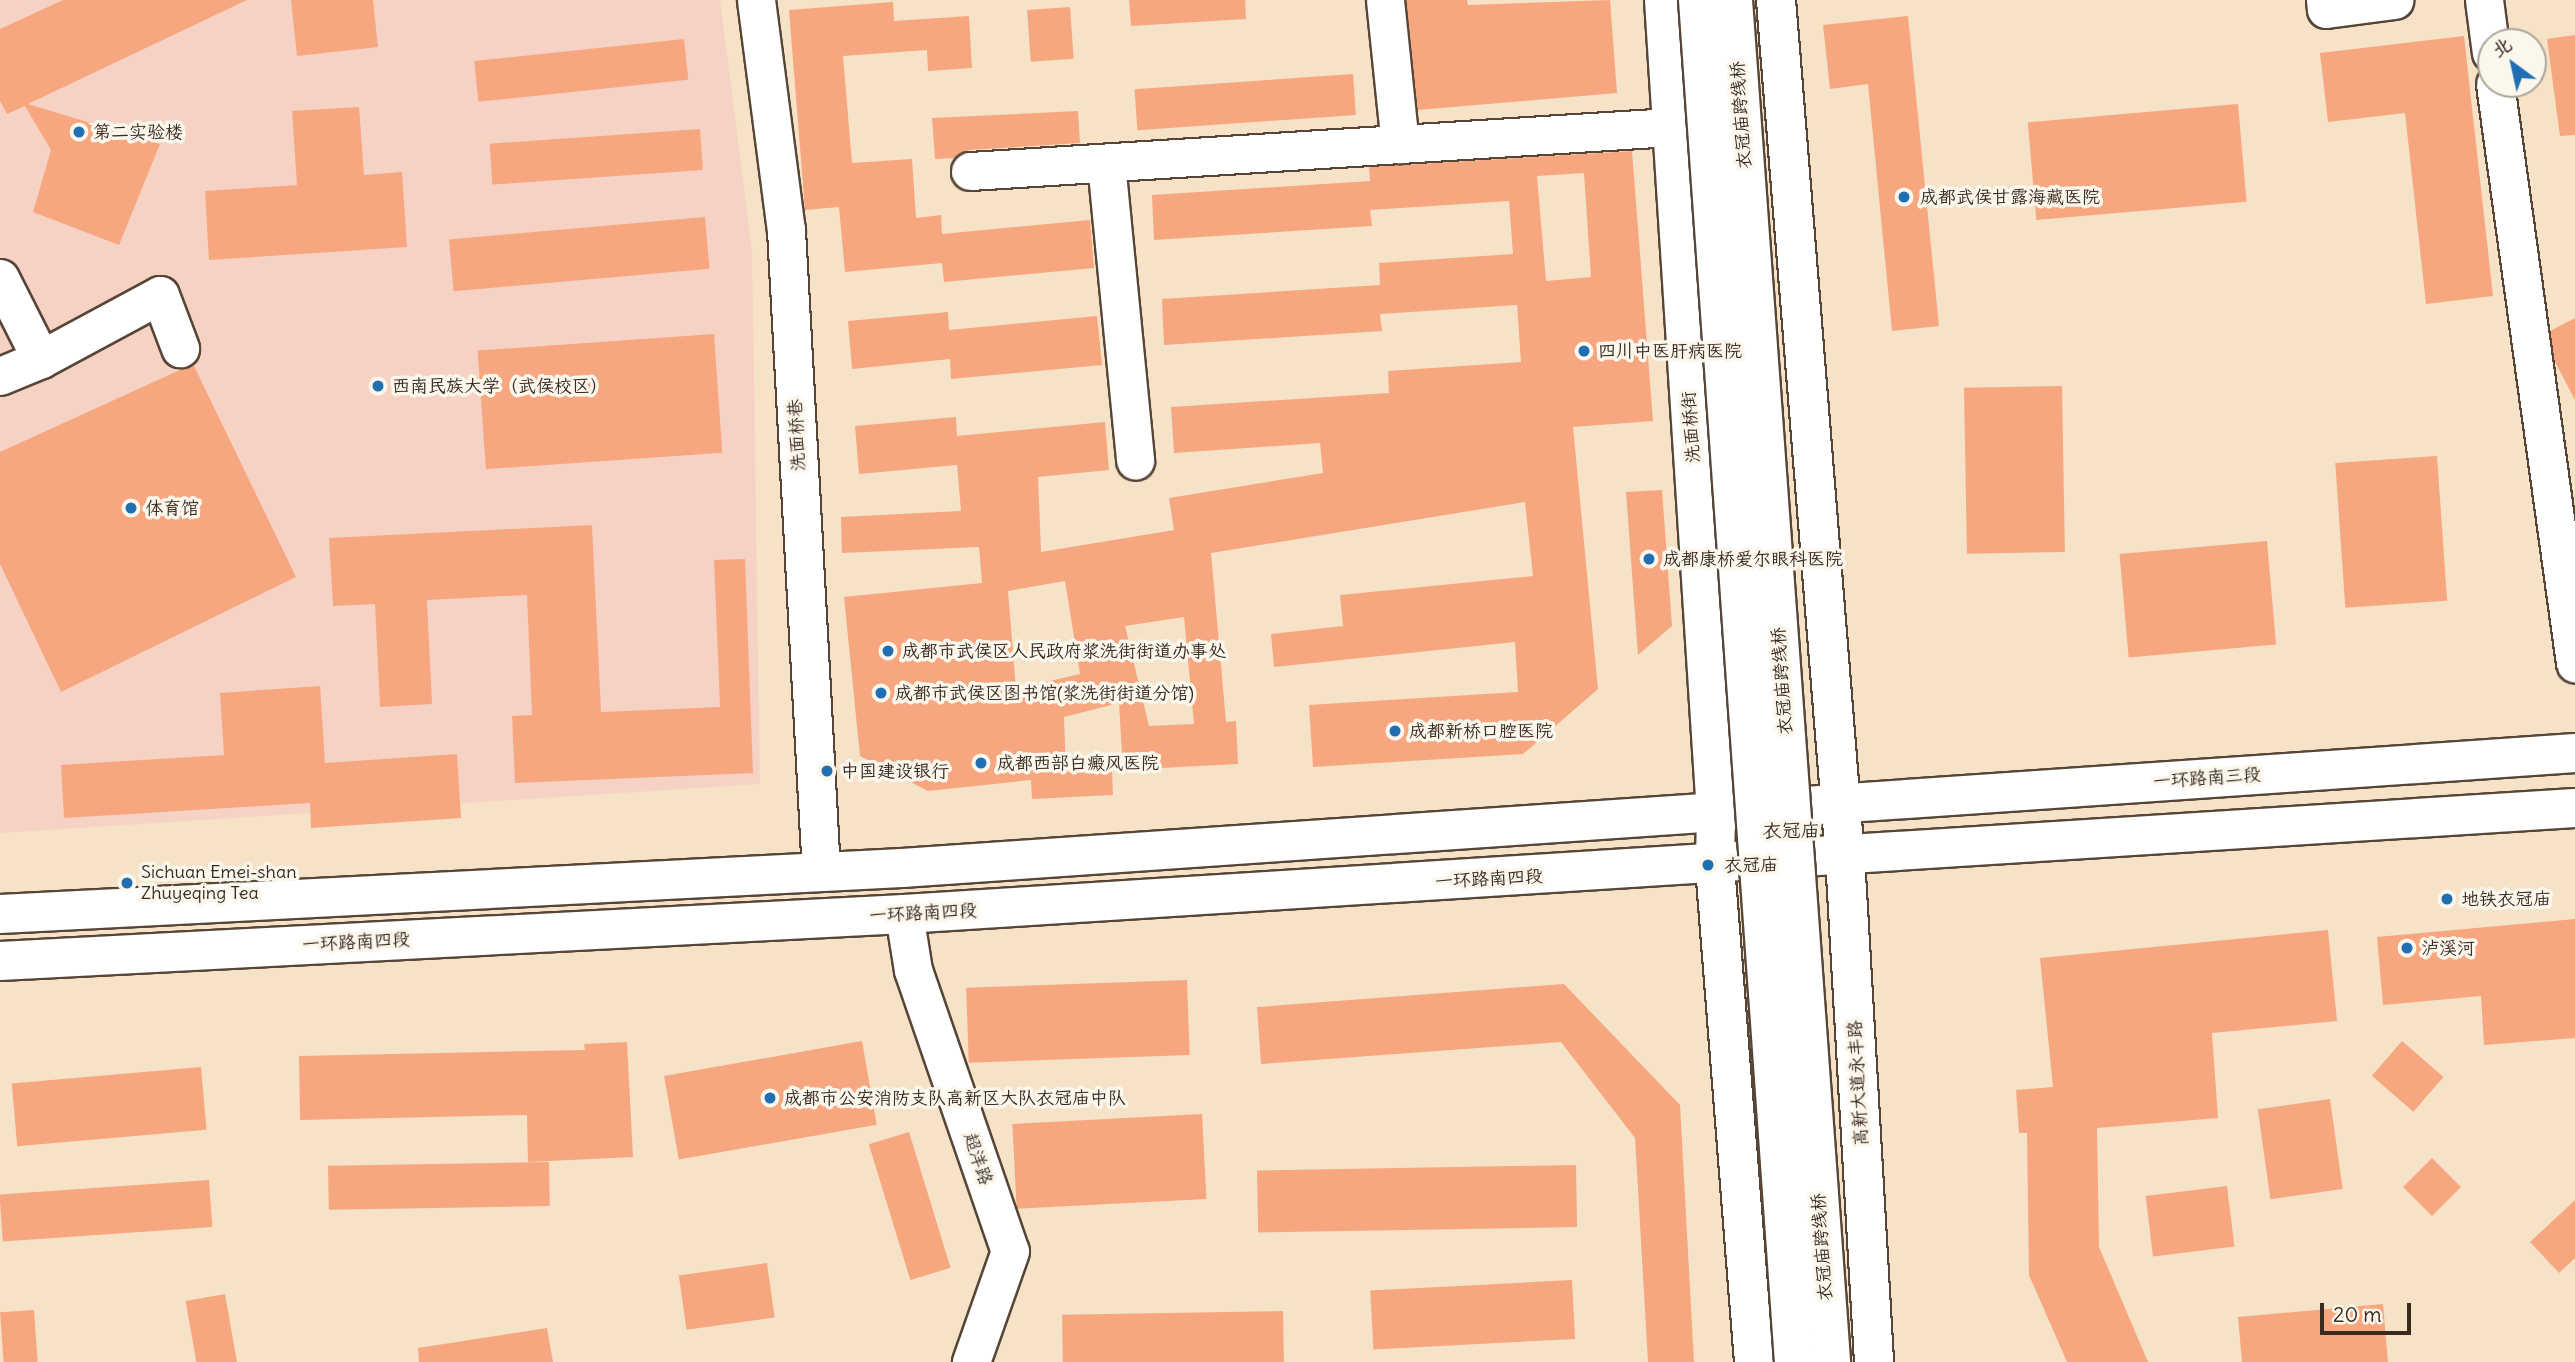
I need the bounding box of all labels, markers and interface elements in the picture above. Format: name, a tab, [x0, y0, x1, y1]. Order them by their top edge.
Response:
north arrow	[2477, 28, 2547, 98]
text: 北	[2487, 32, 2516, 62]
street label: 衣冠庙跨线桥	[1726, 60, 1756, 170]
place label: 第二实验楼	[93, 121, 183, 143]
marker: 第二实验楼	[71, 124, 87, 140]
place label: 成都武侯甘露海藏医院	[1920, 186, 2100, 208]
marker: 成都武侯甘露海藏医院	[1894, 187, 1914, 207]
place label: 四川中医肝病医院	[1598, 340, 1742, 362]
marker: 四川中医肝病医院	[1576, 343, 1592, 359]
place label: 西南民族大学（武侯校区）	[392, 375, 608, 397]
marker: 西南民族大学（武侯校区）	[370, 378, 386, 394]
street label: 洗面桥街	[1678, 390, 1704, 464]
street label: 洗面桥巷	[784, 398, 810, 472]
place label: 体育馆	[145, 497, 199, 519]
marker: 体育馆	[123, 500, 139, 516]
place label: 成都康桥爱尔眼科医院	[1663, 548, 1843, 570]
marker: 成都康桥爱尔眼科医院	[1641, 551, 1657, 567]
street label: 衣冠庙跨线桥	[1767, 626, 1797, 736]
place label: 成都市武侯区人民政府浆洗街街道办事处	[902, 640, 1226, 662]
marker: 成都市武侯区人民政府浆洗街街道办事处	[880, 643, 896, 659]
place label: 成都市武侯区图书馆(浆洗街街道分馆)	[895, 682, 1194, 704]
marker: 成都市武侯区图书馆(浆洗街街道分馆)	[873, 685, 889, 701]
place label: 成都新桥口腔医院	[1409, 720, 1553, 742]
marker: 成都新桥口腔医院	[1387, 723, 1403, 739]
place label: 成都西部白癜风医院	[997, 752, 1159, 774]
marker: 成都西部白癜风医院	[971, 753, 991, 773]
place label: 中国建设银行	[841, 760, 949, 782]
marker: 中国建设银行	[819, 763, 835, 779]
street label: 一环路南三段	[2152, 763, 2262, 793]
district label: 衣冠庙	[1763, 820, 1819, 842]
place label: 衣冠庙	[1724, 854, 1778, 876]
marker: 衣冠庙	[1698, 855, 1718, 875]
place label: Sichuan Emei-shan Zhuyeqing Tea	[141, 862, 297, 904]
street label: 一环路南四段	[1435, 865, 1543, 893]
marker: Sichuan Emei-shan Zhuyeqing Tea	[119, 875, 135, 891]
place label: 地铁衣冠庙	[2461, 888, 2551, 910]
marker: 地铁衣冠庙	[2439, 891, 2455, 907]
street label: 一环路南四段	[869, 899, 977, 927]
street label: 一环路南四段	[302, 928, 410, 956]
place label: 泸溪河	[2421, 937, 2475, 959]
marker: 泸溪河	[2399, 940, 2415, 956]
street label: 高新大道永丰路	[1844, 1020, 1872, 1146]
place label: 成都市公安消防支队高新区大队衣冠庙中队	[784, 1087, 1126, 1109]
marker: 成都市公安消防支队高新区大队衣冠庙中队	[762, 1090, 778, 1106]
street label: 超洋路	[959, 1130, 997, 1188]
street label: 衣冠庙跨线桥	[1807, 1192, 1837, 1302]
scale bar	[2323, 1288, 2414, 1332]
text: 20 m	[2333, 1301, 2382, 1328]

